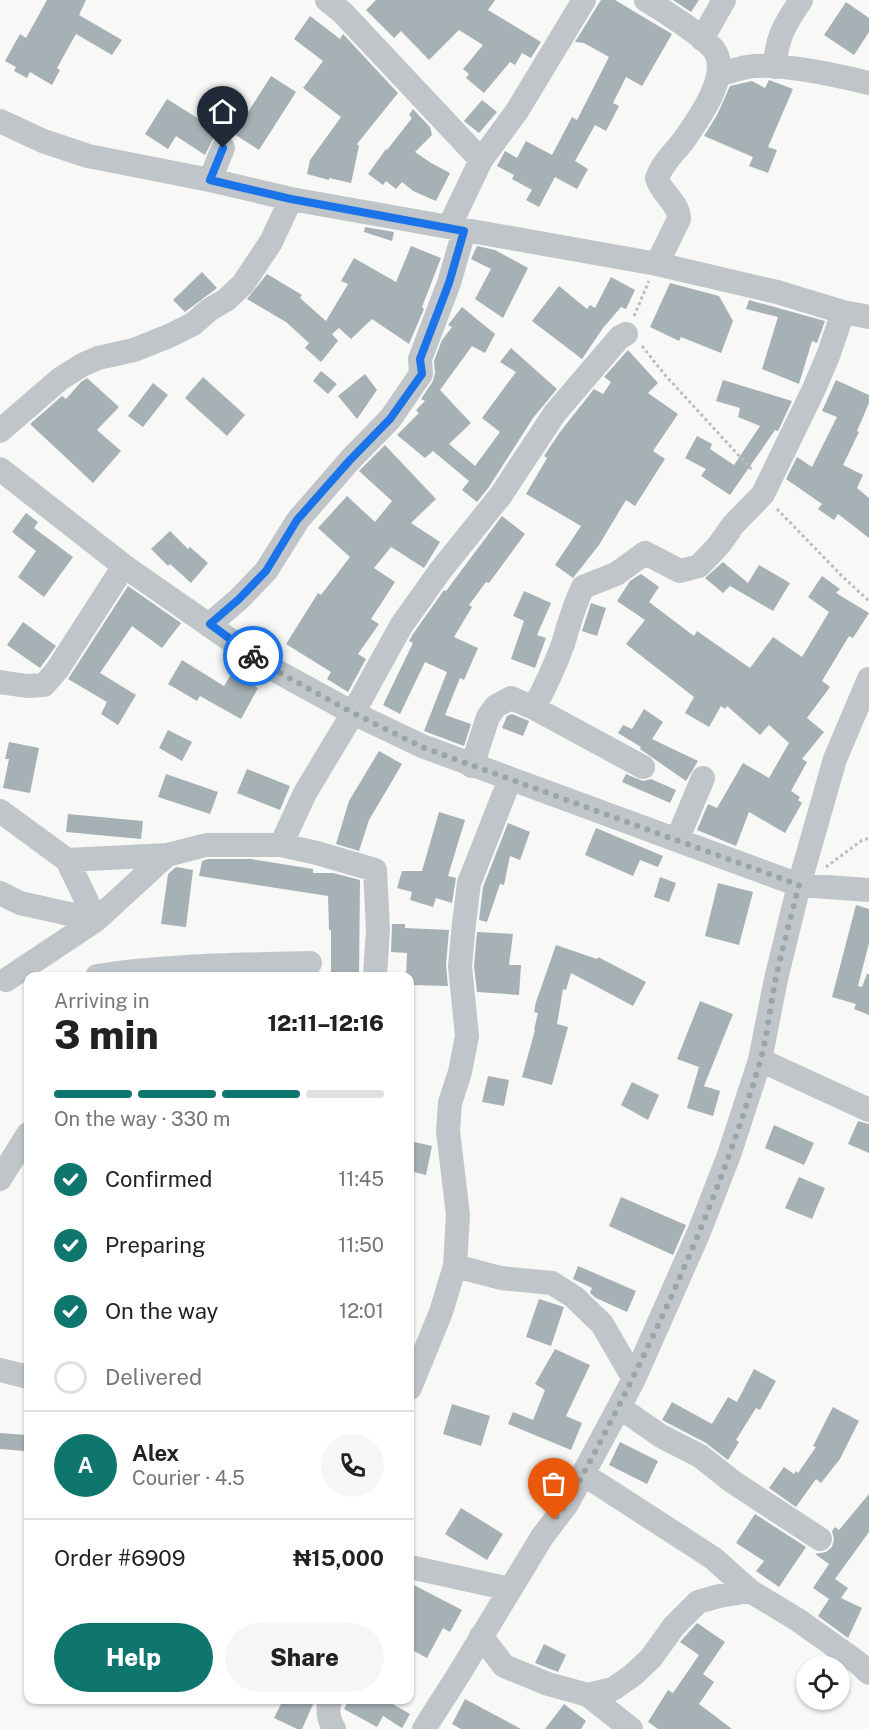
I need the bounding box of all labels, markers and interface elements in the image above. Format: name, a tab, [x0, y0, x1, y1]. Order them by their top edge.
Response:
pin	[197, 86, 248, 148]
icon: home	[206, 95, 239, 128]
courier	[223, 626, 283, 686]
icon: bike	[237, 640, 270, 673]
text: Arriving in	[54, 989, 149, 1013]
text: 12:11–12:16	[267, 1010, 384, 1036]
text: 3 min	[54, 1012, 159, 1058]
text: On the way · 330 m	[54, 1107, 230, 1131]
icon: check	[54, 1163, 87, 1196]
text: Confirmed	[105, 1166, 212, 1192]
text: 11:45	[338, 1167, 384, 1191]
icon: check	[54, 1229, 87, 1262]
text: Preparing	[105, 1232, 206, 1258]
text: 11:50	[338, 1233, 384, 1257]
icon: check	[54, 1295, 87, 1328]
text: On the way	[105, 1298, 218, 1324]
text: 12:01	[339, 1299, 384, 1323]
text: Delivered	[105, 1364, 202, 1390]
button: phone	[321, 1434, 384, 1497]
text: Alex	[132, 1440, 179, 1466]
text: A	[78, 1452, 93, 1478]
pin	[528, 1458, 579, 1520]
text: Courier · 4.5	[132, 1466, 245, 1490]
icon: bag	[537, 1467, 570, 1500]
text: Order #6909	[54, 1545, 185, 1571]
text: ₦15,000	[293, 1545, 384, 1571]
button: Help	[54, 1623, 213, 1692]
button: Share	[225, 1623, 384, 1692]
map controls	[796, 1656, 850, 1710]
button: locate	[796, 1656, 850, 1710]

